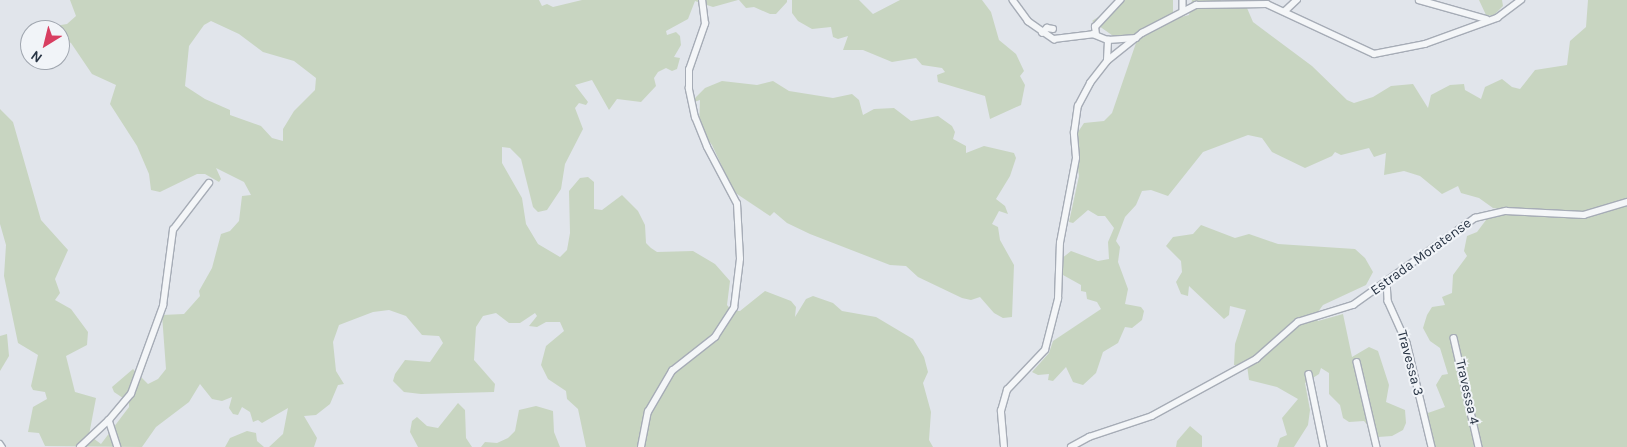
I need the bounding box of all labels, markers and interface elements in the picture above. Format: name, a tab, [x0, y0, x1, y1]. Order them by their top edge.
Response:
north arrow	[20, 20, 70, 70]
text: N	[27, 47, 46, 67]
street label: Estrada Moratense	[1367, 215, 1475, 299]
street label: Travessa 3	[1393, 328, 1427, 398]
street label: Travessa 4	[1451, 358, 1483, 426]

